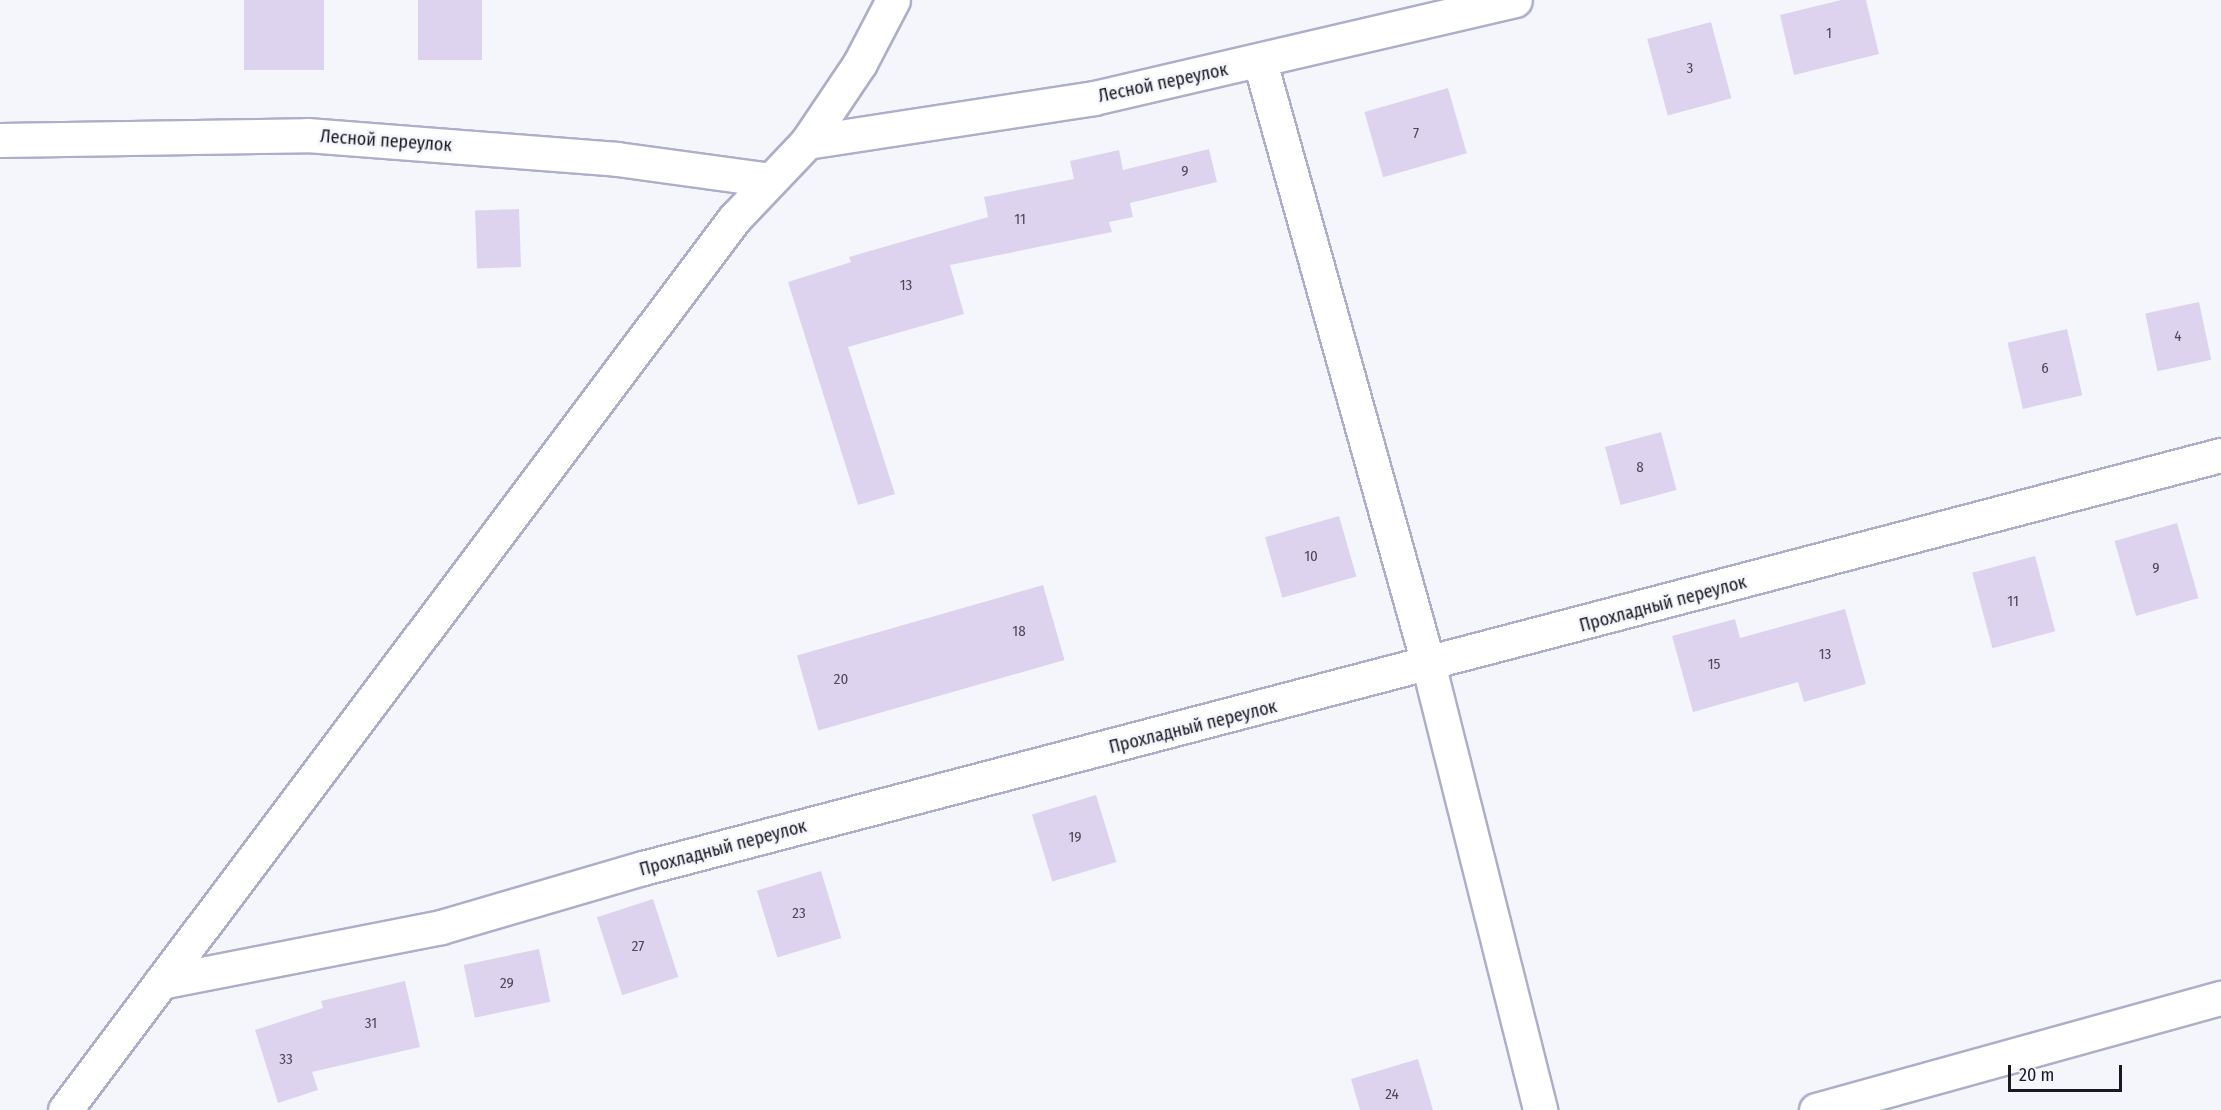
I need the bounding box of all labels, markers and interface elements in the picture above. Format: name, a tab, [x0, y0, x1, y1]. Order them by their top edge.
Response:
house number: 1	[1826, 25, 1832, 43]
street label: Лесной переулок	[1096, 59, 1230, 107]
house number: 3	[1687, 60, 1693, 78]
house number: 7	[1413, 125, 1419, 143]
street label: Лесной переулок	[319, 126, 453, 156]
house number: 9	[1181, 163, 1189, 181]
house number: 11	[1014, 211, 1026, 229]
house number: 13	[900, 277, 912, 295]
house number: 4	[2174, 328, 2182, 346]
house number: 6	[2041, 360, 2049, 378]
house number: 8	[1636, 459, 1644, 477]
house number: 10	[1304, 548, 1318, 566]
house number: 9	[2152, 560, 2160, 578]
street label: Прохладный переулок	[1577, 571, 1749, 637]
house number: 11	[2007, 593, 2019, 611]
house number: 18	[1012, 623, 1026, 641]
house number: 13	[1819, 646, 1831, 664]
house number: 15	[1708, 656, 1720, 674]
house number: 20	[834, 671, 848, 689]
street label: Прохладный переулок	[1107, 696, 1279, 758]
street label: Прохладный переулок	[637, 815, 809, 881]
house number: 19	[1068, 829, 1082, 847]
house number: 23	[792, 905, 806, 923]
house number: 27	[632, 938, 644, 956]
house number: 29	[500, 975, 514, 993]
house number: 31	[365, 1015, 377, 1033]
house number: 33	[279, 1051, 293, 1069]
scale bar	[2011, 1053, 2125, 1091]
text: 20 m	[2019, 1064, 2054, 1086]
house number: 24	[1385, 1086, 1399, 1104]

